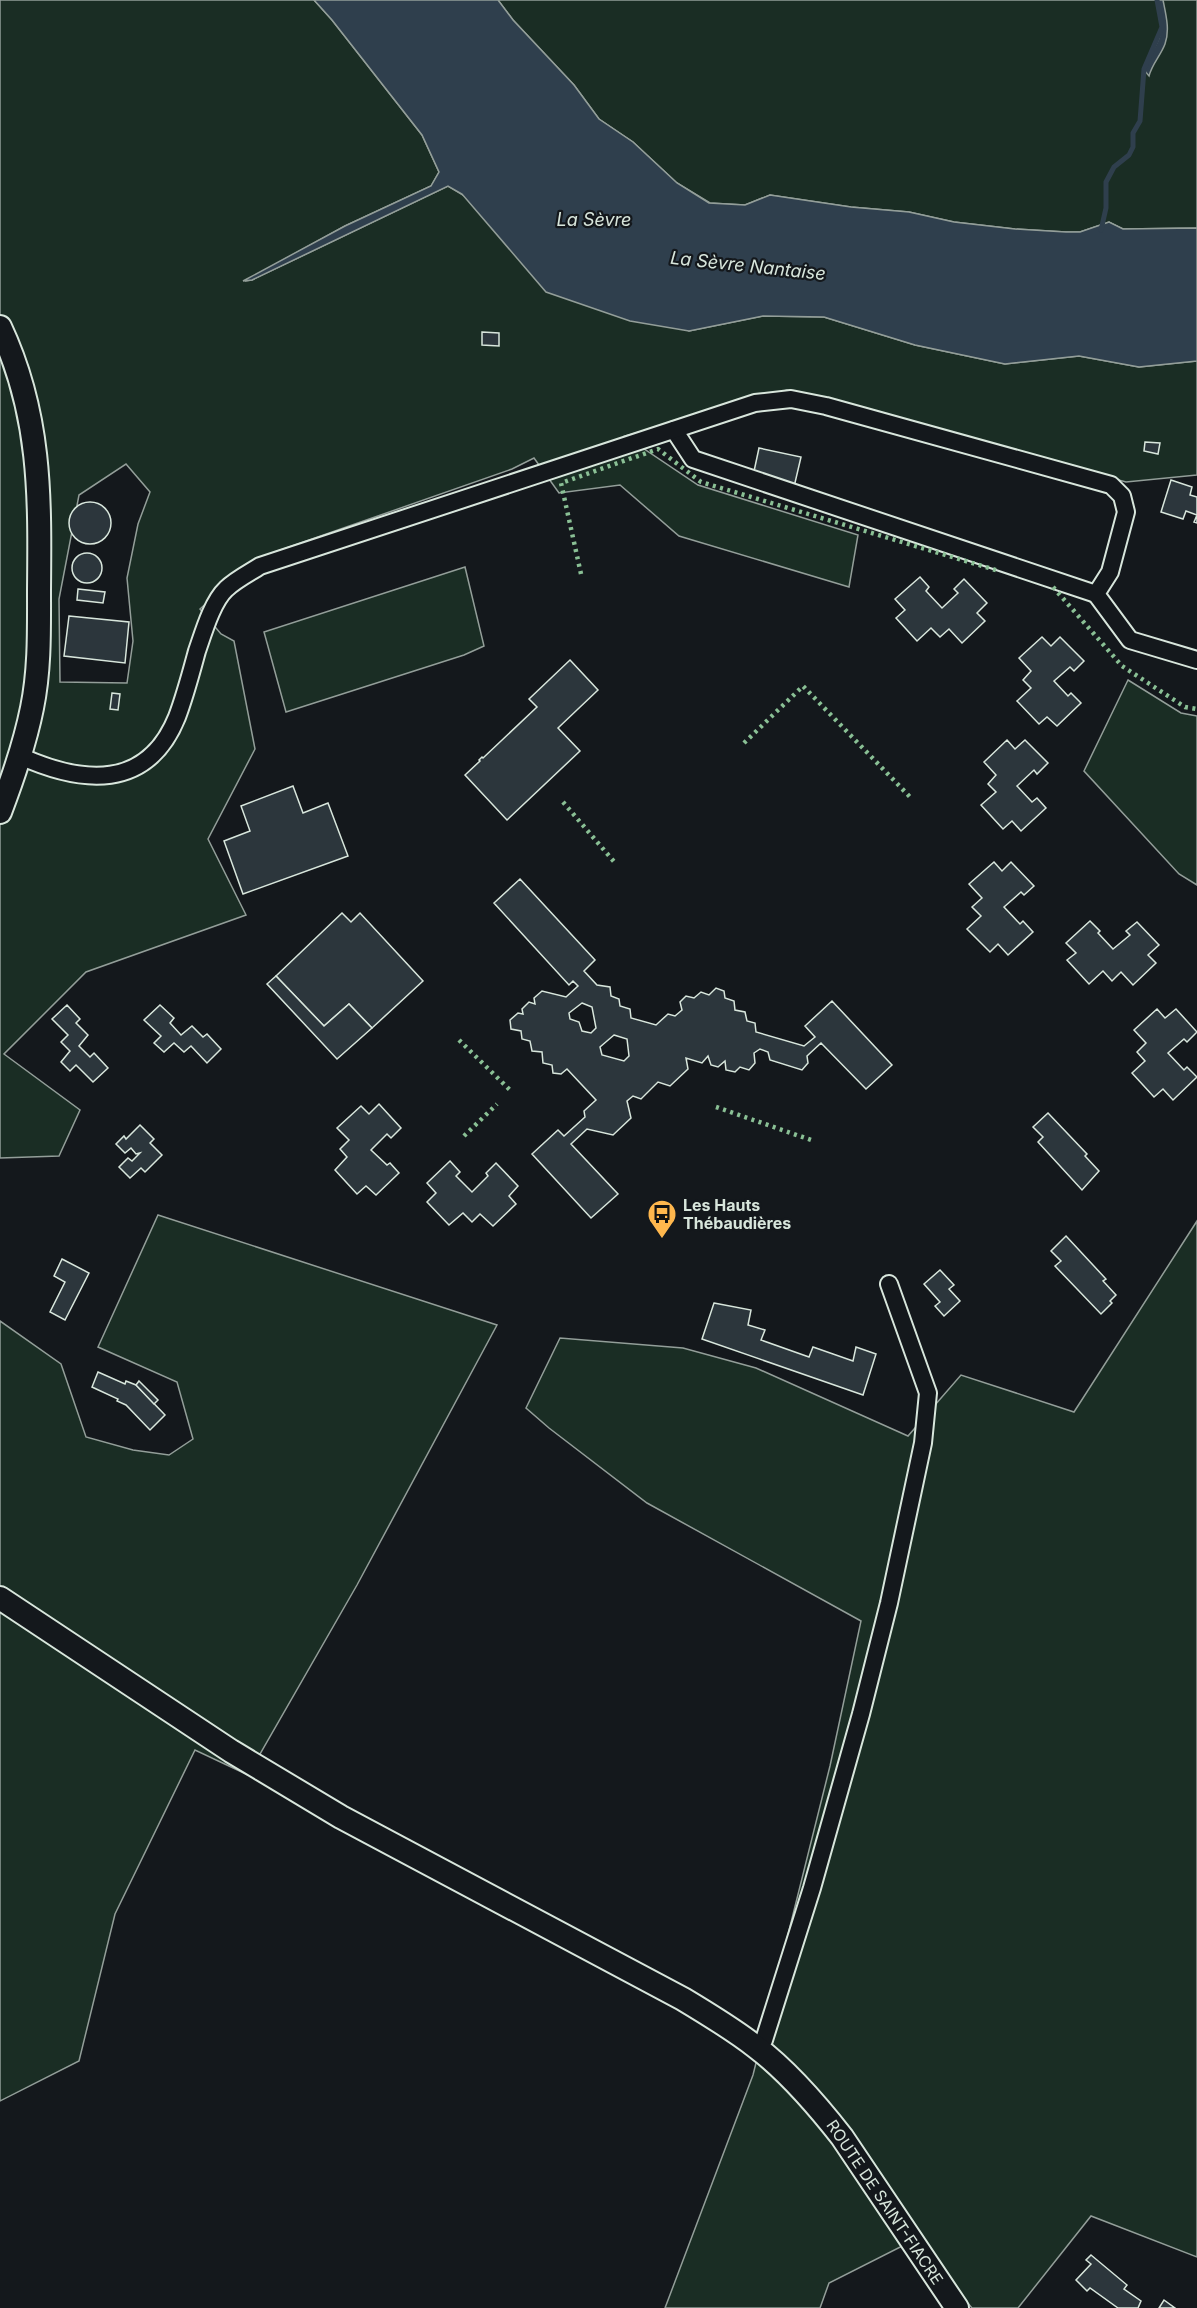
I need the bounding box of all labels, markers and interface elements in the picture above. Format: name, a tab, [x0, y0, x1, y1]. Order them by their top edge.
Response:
water label: La Sèvre	[557, 209, 631, 230]
water label: La Sèvre Nantaise	[669, 247, 827, 284]
place label: Les Hauts Thébaudières	[683, 1195, 791, 1233]
bus stop icon: Les Hauts Thébaudières	[646, 1198, 678, 1240]
street label: ROUTE DE SAINT-FIACRE	[822, 2116, 948, 2288]

